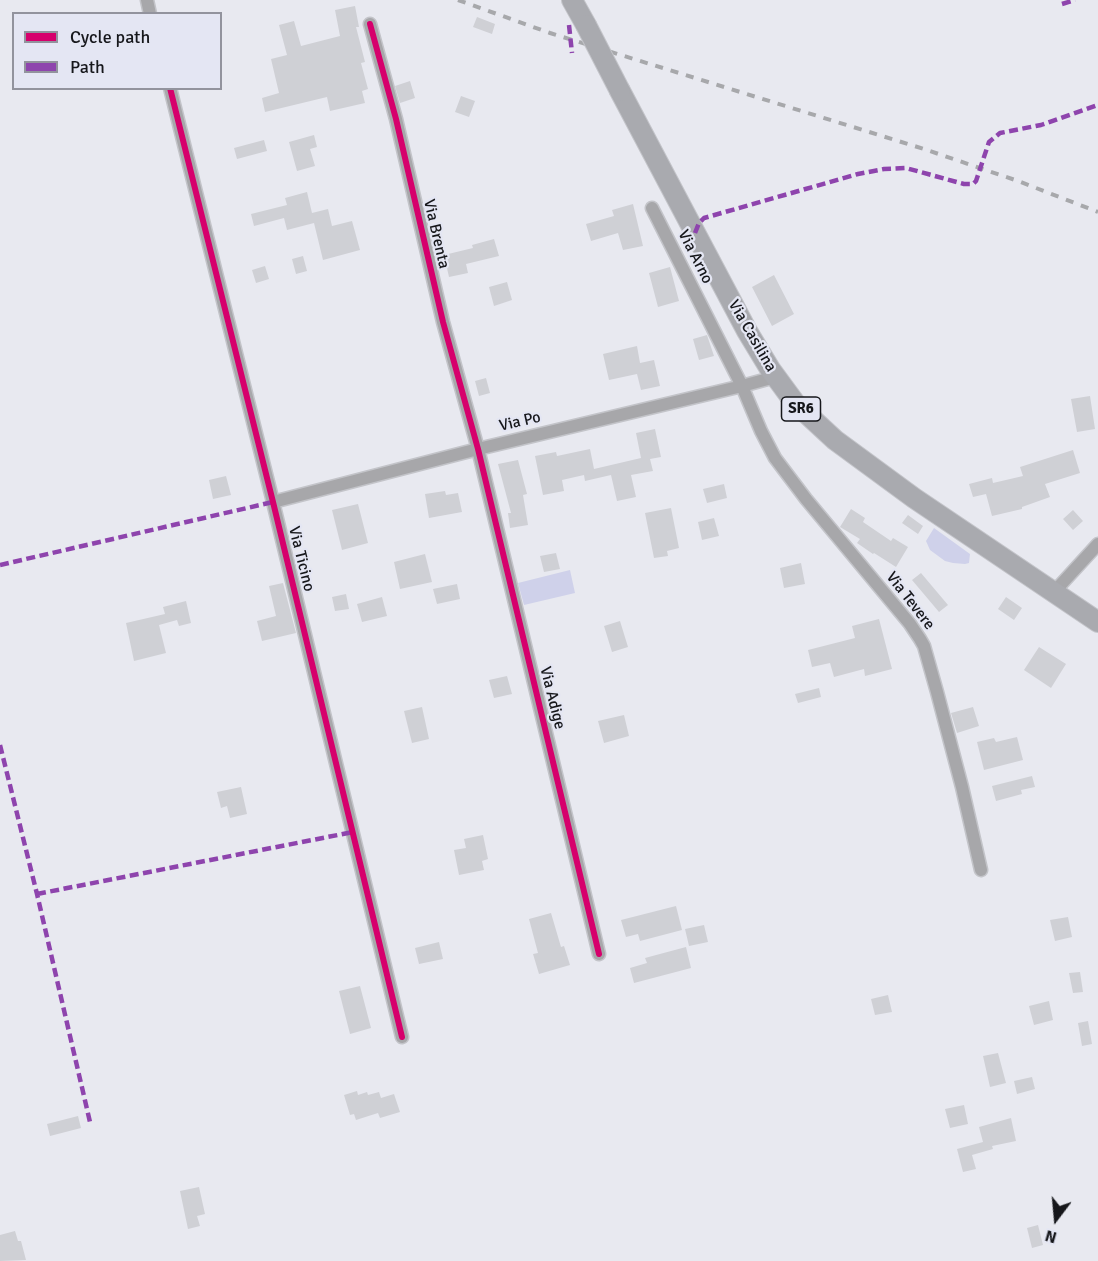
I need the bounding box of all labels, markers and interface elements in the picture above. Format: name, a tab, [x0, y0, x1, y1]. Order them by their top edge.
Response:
legend	[12, 12, 222, 90]
text: Cycle path	[70, 26, 150, 48]
text: Path	[70, 56, 105, 78]
street label: Via Brenta	[419, 197, 453, 271]
street label: Via Arno	[673, 227, 717, 287]
street label: Via Casilina	[724, 297, 780, 375]
road number: SR6	[782, 397, 820, 421]
street label: Via Po	[497, 408, 543, 436]
street label: Via Ticino	[284, 524, 318, 594]
street label: Via Tevere	[881, 568, 939, 634]
street label: Via Adige	[535, 665, 569, 731]
north arrow	[1026, 1189, 1086, 1249]
text: N	[1043, 1225, 1059, 1247]

